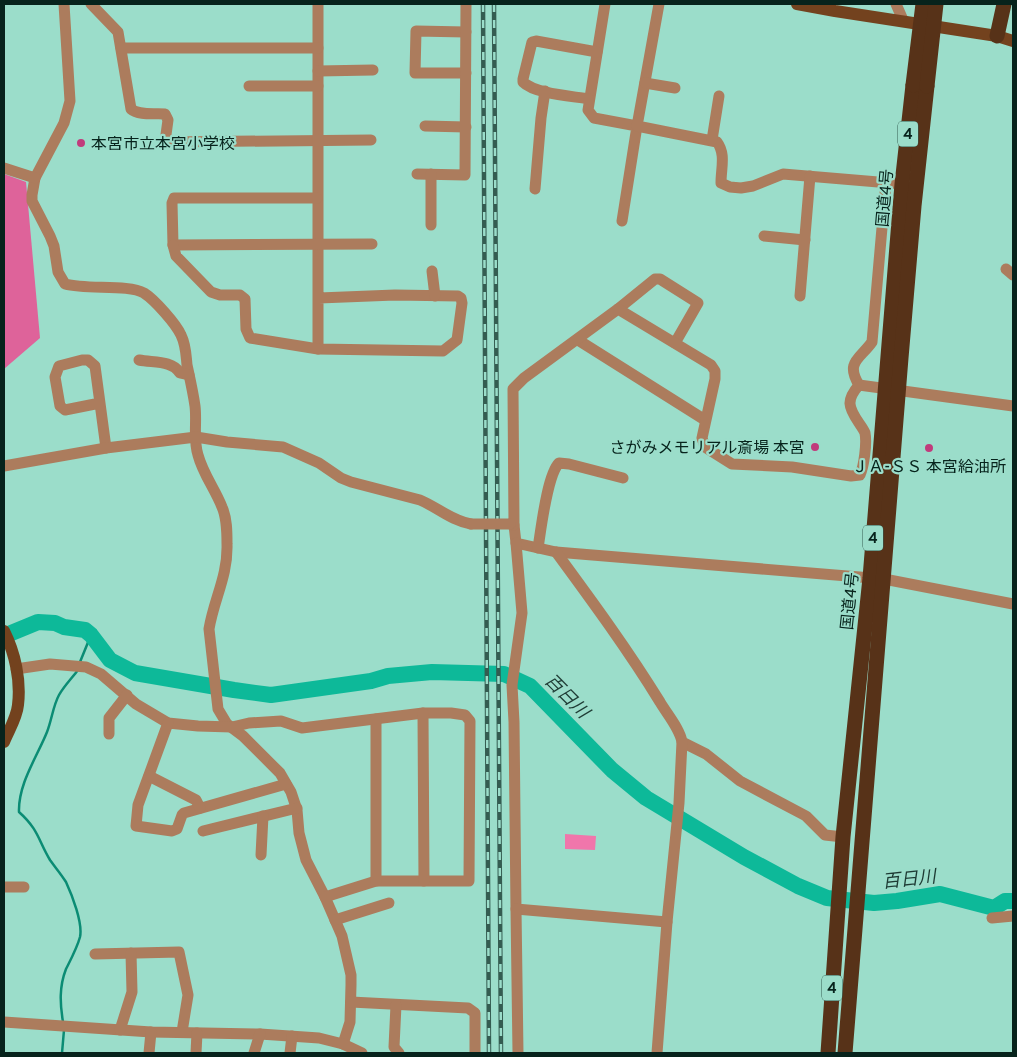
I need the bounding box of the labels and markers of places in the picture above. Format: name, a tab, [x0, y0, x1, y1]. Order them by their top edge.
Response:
place label: 本宮市立本宮小学校	[91, 135, 235, 155]
marker: 本宮市立本宮小学校	[75, 137, 87, 149]
place label: さがみメモリアル斎場 本宮	[609, 439, 805, 459]
marker: さがみメモリアル斎場 本宮	[809, 441, 821, 453]
marker: ＪＡ-ＳＳ 本宮給油所	[923, 442, 935, 454]
place label: ＪＡ-ＳＳ 本宮給油所	[852, 458, 1006, 478]

